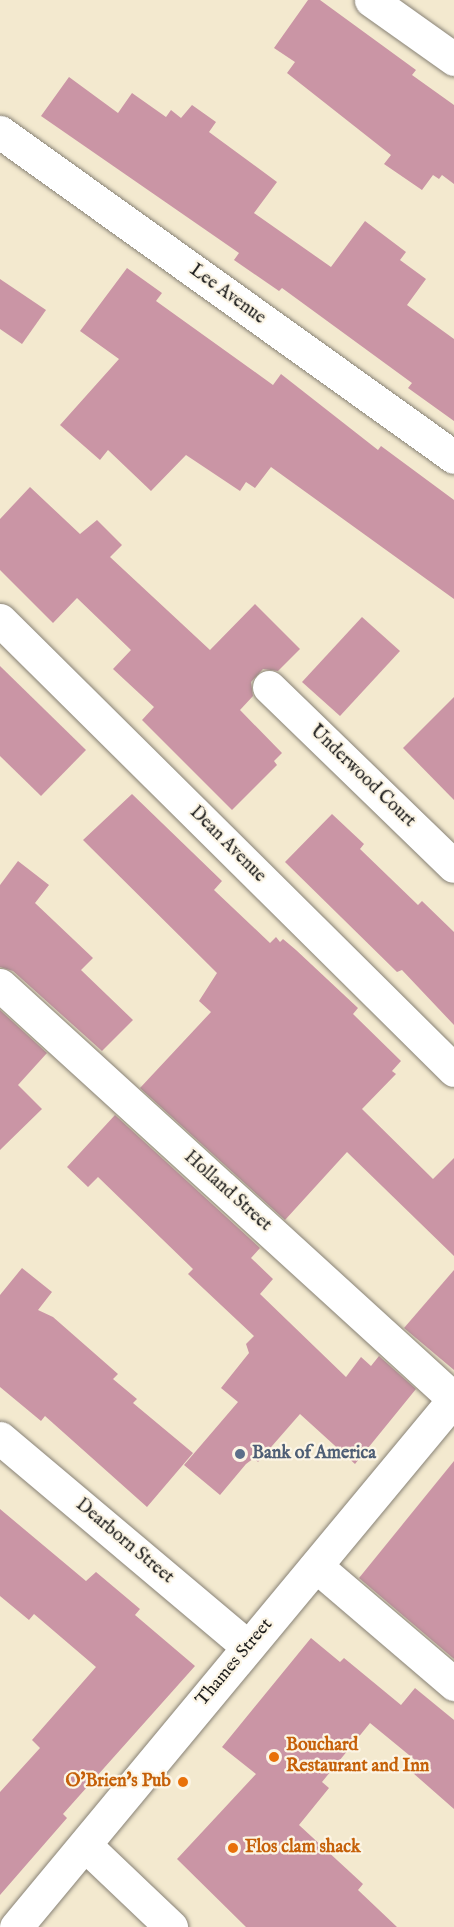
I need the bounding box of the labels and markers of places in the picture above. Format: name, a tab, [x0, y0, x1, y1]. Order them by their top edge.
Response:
place label: Bank of America	[252, 1443, 376, 1465]
marker: Bank of America	[233, 1447, 247, 1461]
place label: Bouchard Restaurant and Inn	[286, 1736, 429, 1778]
marker: Bouchard Restaurant and Inn	[267, 1750, 281, 1764]
place label: O'Brien's Pub	[66, 1771, 171, 1793]
marker: O'Brien's Pub	[176, 1775, 190, 1789]
place label: Flos clam shack	[245, 1837, 361, 1859]
marker: Flos clam shack	[226, 1841, 240, 1855]

